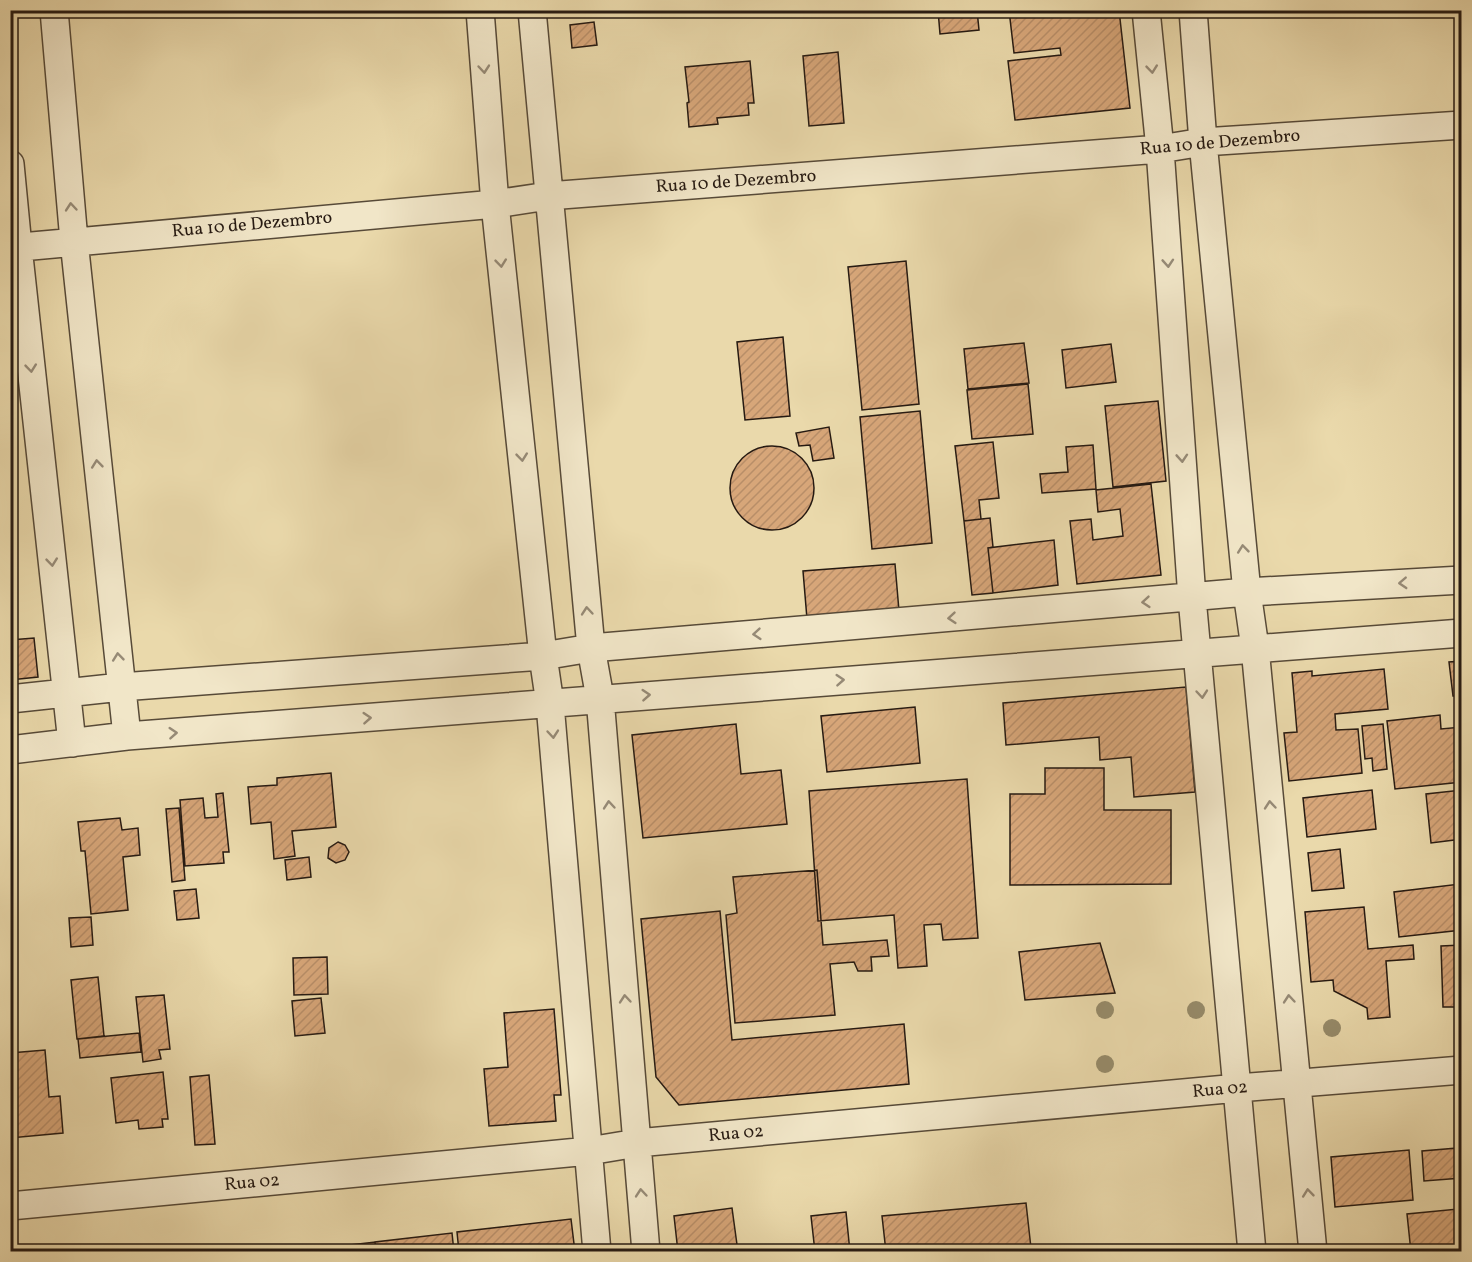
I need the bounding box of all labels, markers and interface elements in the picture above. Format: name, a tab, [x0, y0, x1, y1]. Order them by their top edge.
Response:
one-way arrow	[477, 64, 490, 73]
one-way arrow	[1145, 64, 1158, 73]
street label: Rua 10 de Dezembro	[1139, 124, 1301, 162]
street label: Rua 10 de Dezembro	[655, 164, 817, 200]
one-way arrow	[65, 202, 78, 211]
street label: Rua 10 de Dezembro	[171, 206, 333, 244]
one-way arrow	[1161, 258, 1174, 268]
one-way arrow	[494, 259, 507, 268]
one-way arrow	[24, 364, 37, 373]
one-way arrow	[515, 452, 528, 462]
one-way arrow	[1175, 453, 1188, 462]
one-way arrow	[91, 459, 104, 468]
one-way arrow	[1237, 544, 1250, 553]
one-way arrow	[45, 557, 58, 566]
one-way arrow	[1399, 577, 1408, 590]
one-way arrow	[1141, 595, 1150, 608]
one-way arrow	[581, 606, 594, 615]
one-way arrow	[947, 611, 956, 624]
one-way arrow	[753, 627, 762, 640]
one-way arrow	[112, 653, 124, 662]
one-way arrow	[835, 674, 844, 687]
one-way arrow	[641, 689, 650, 702]
one-way arrow	[1195, 689, 1208, 698]
one-way arrow	[363, 712, 372, 725]
one-way arrow	[169, 727, 178, 740]
one-way arrow	[546, 730, 559, 739]
one-way arrow	[603, 800, 616, 809]
one-way arrow	[1264, 801, 1277, 810]
one-way arrow	[619, 994, 632, 1003]
one-way arrow	[1283, 995, 1296, 1004]
street label: Rua 02	[1191, 1075, 1249, 1105]
street label: Rua 02	[707, 1119, 765, 1149]
street label: Rua 02	[223, 1168, 281, 1198]
one-way arrow	[635, 1189, 648, 1198]
one-way arrow	[1302, 1189, 1315, 1198]

